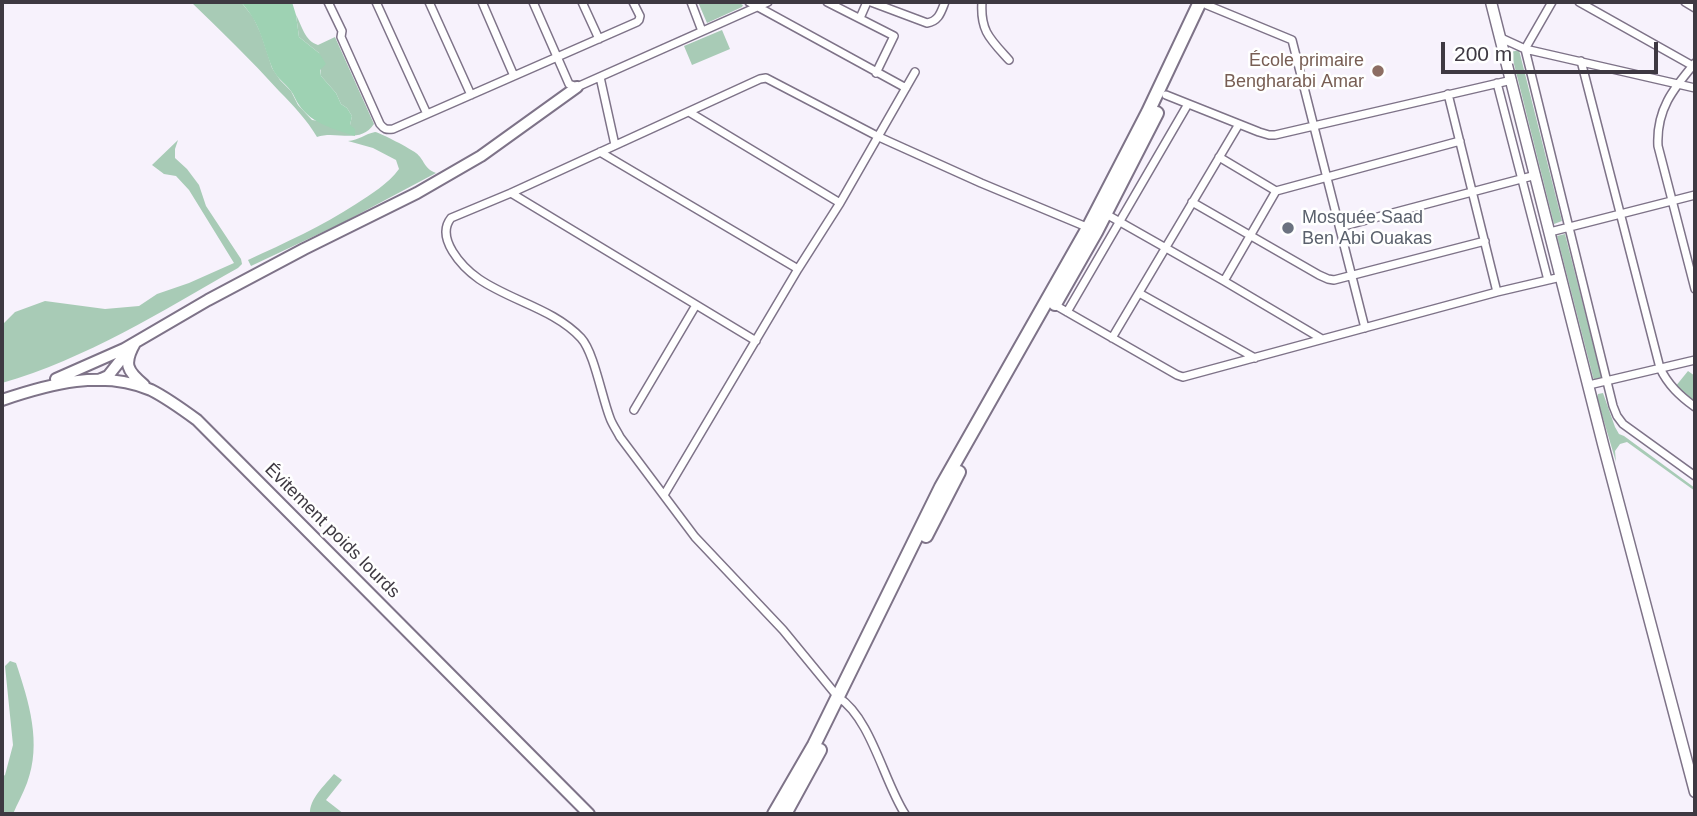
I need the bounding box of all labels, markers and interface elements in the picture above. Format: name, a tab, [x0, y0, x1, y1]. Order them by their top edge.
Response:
scale bar	[1445, 28, 1662, 72]
text: 200 m	[1454, 42, 1512, 65]
place label: École primaire Bengharabi Amar	[1224, 50, 1364, 92]
marker: École primaire Bengharabi Amar	[1370, 63, 1386, 79]
place label: Mosquée Saad Ben Abi Ouakas	[1302, 207, 1432, 249]
marker: Mosquée Saad Ben Abi Ouakas	[1280, 220, 1296, 236]
street label: Évitement poids lourds	[260, 459, 404, 603]

